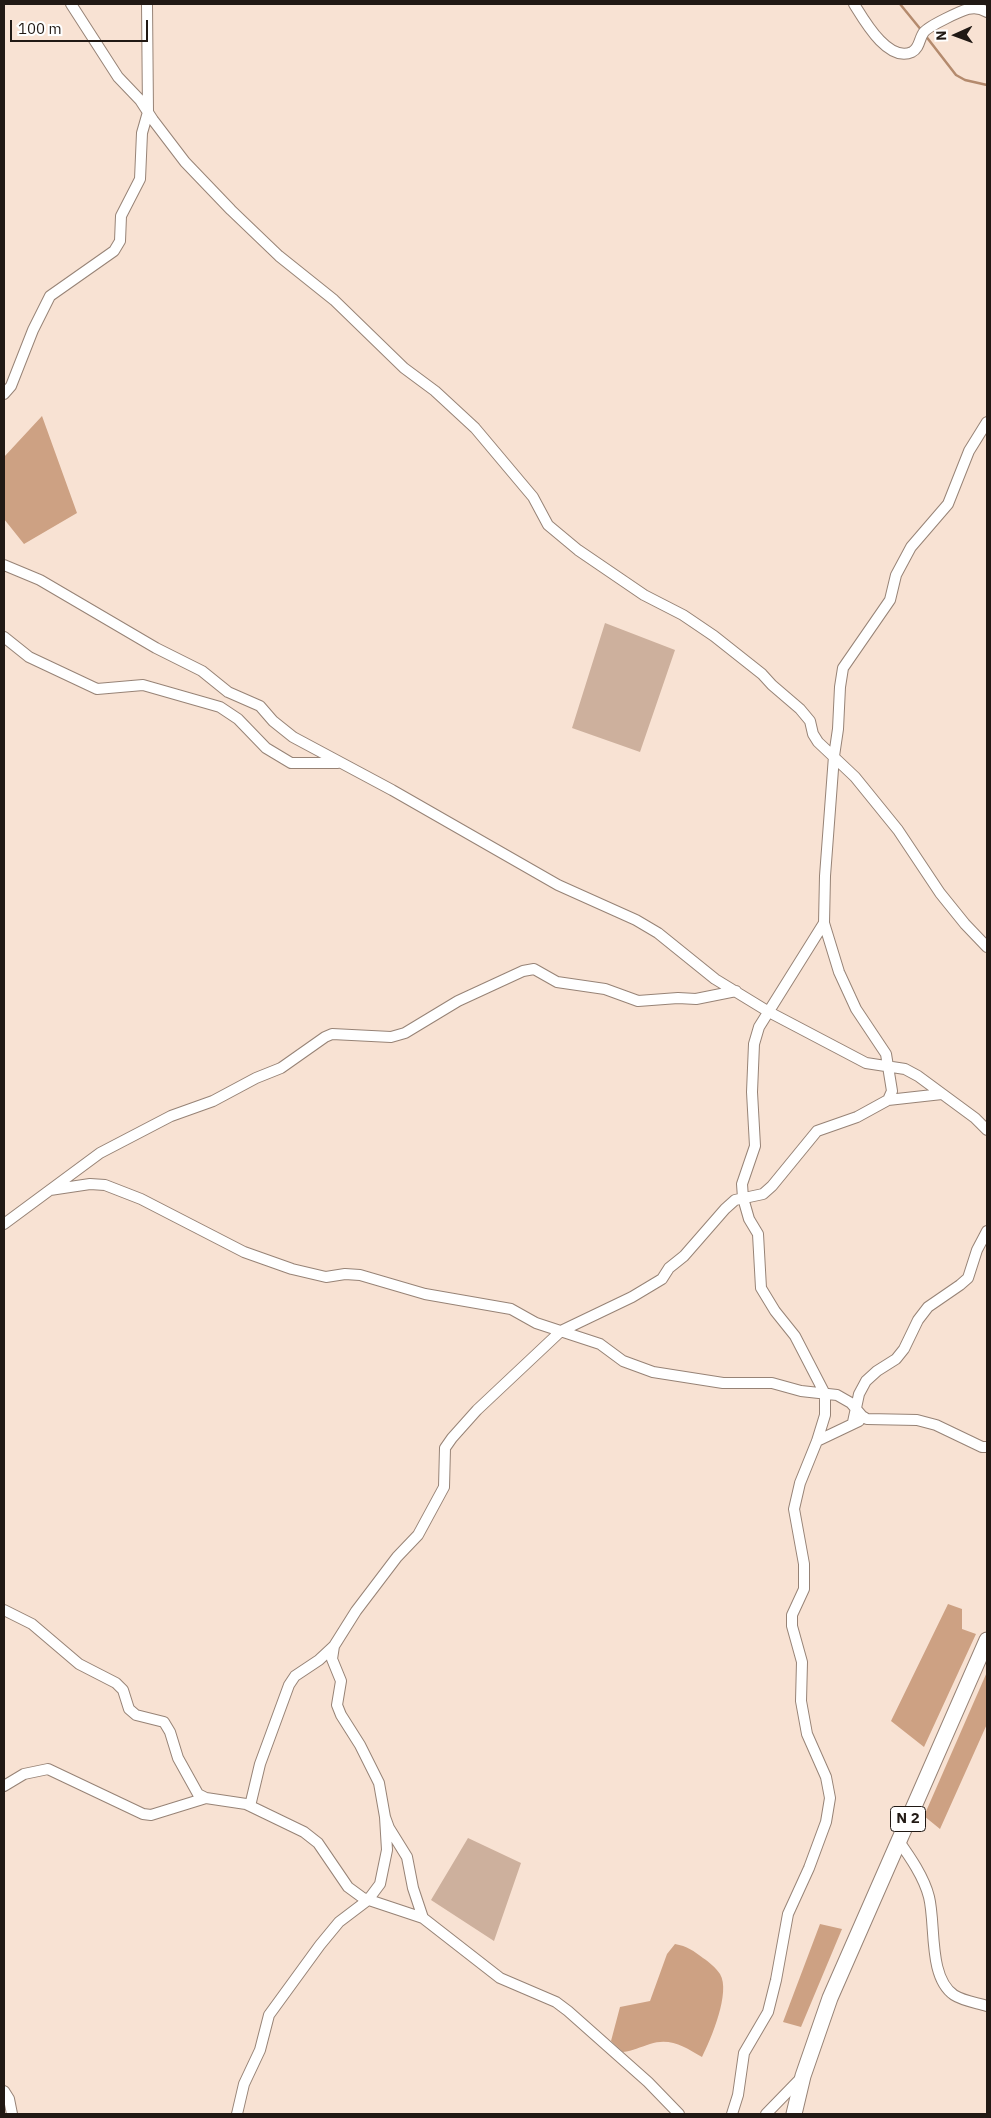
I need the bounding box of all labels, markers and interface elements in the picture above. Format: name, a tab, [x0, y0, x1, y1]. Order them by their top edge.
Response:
scale bar	[12, 10, 150, 42]
north arrow	[931, 10, 981, 60]
text: 100 m	[18, 19, 62, 38]
text: N	[932, 30, 950, 41]
road number: N 2	[890, 1806, 926, 1832]

